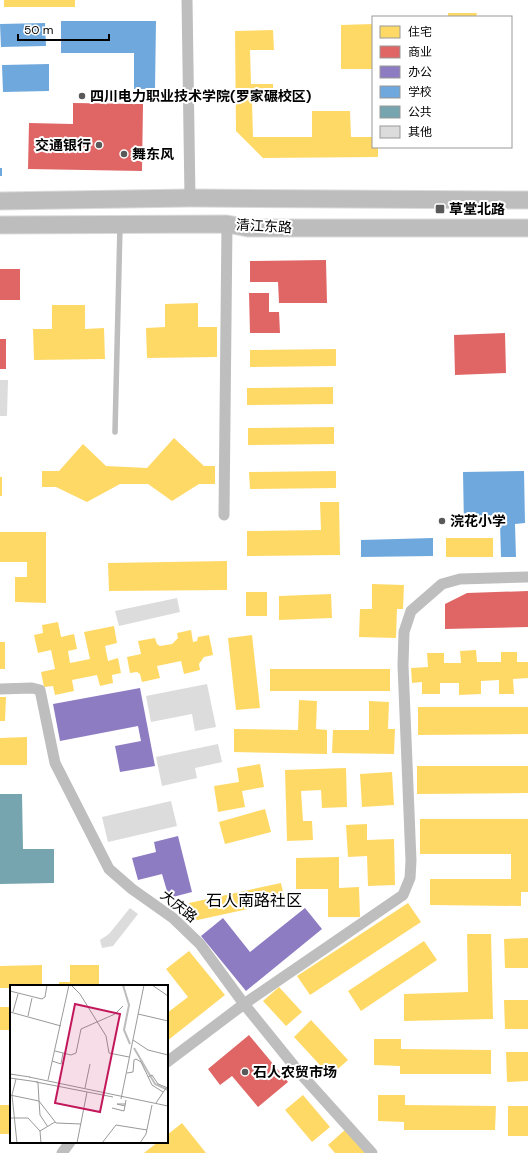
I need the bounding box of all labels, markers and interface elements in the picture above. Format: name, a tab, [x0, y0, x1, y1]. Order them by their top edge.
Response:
scale bar	[18, 16, 109, 42]
legend	[372, 16, 512, 148]
text: 50 m	[24, 22, 53, 38]
text: 住宅	[408, 24, 432, 40]
text: 商业	[408, 44, 432, 60]
text: 办公	[408, 64, 432, 80]
text: 学校	[408, 84, 432, 100]
place label: 四川电力职业技术学院(罗家碾校区)	[90, 87, 312, 105]
marker: 四川电力职业技术学院(罗家碾校区)	[77, 91, 87, 101]
text: 公共	[408, 104, 432, 120]
text: 其他	[408, 124, 432, 140]
place label: 交通银行	[35, 136, 91, 154]
marker: 交通银行	[94, 140, 104, 150]
place label: 舞东风	[132, 145, 174, 163]
marker: 舞东风	[119, 149, 129, 159]
place label: 草堂北路	[449, 200, 505, 218]
marker: 草堂北路	[434, 203, 446, 215]
street label: 清江东路	[236, 216, 292, 236]
place label: 浣花小学	[450, 512, 506, 530]
marker: 浣花小学	[437, 516, 447, 526]
street label: 大庆路	[157, 886, 201, 926]
district label: 石人南路社区	[206, 890, 302, 911]
inset map	[10, 985, 168, 1143]
place label: 石人农贸市场	[253, 1063, 337, 1081]
marker: 石人农贸市场	[240, 1067, 250, 1077]

